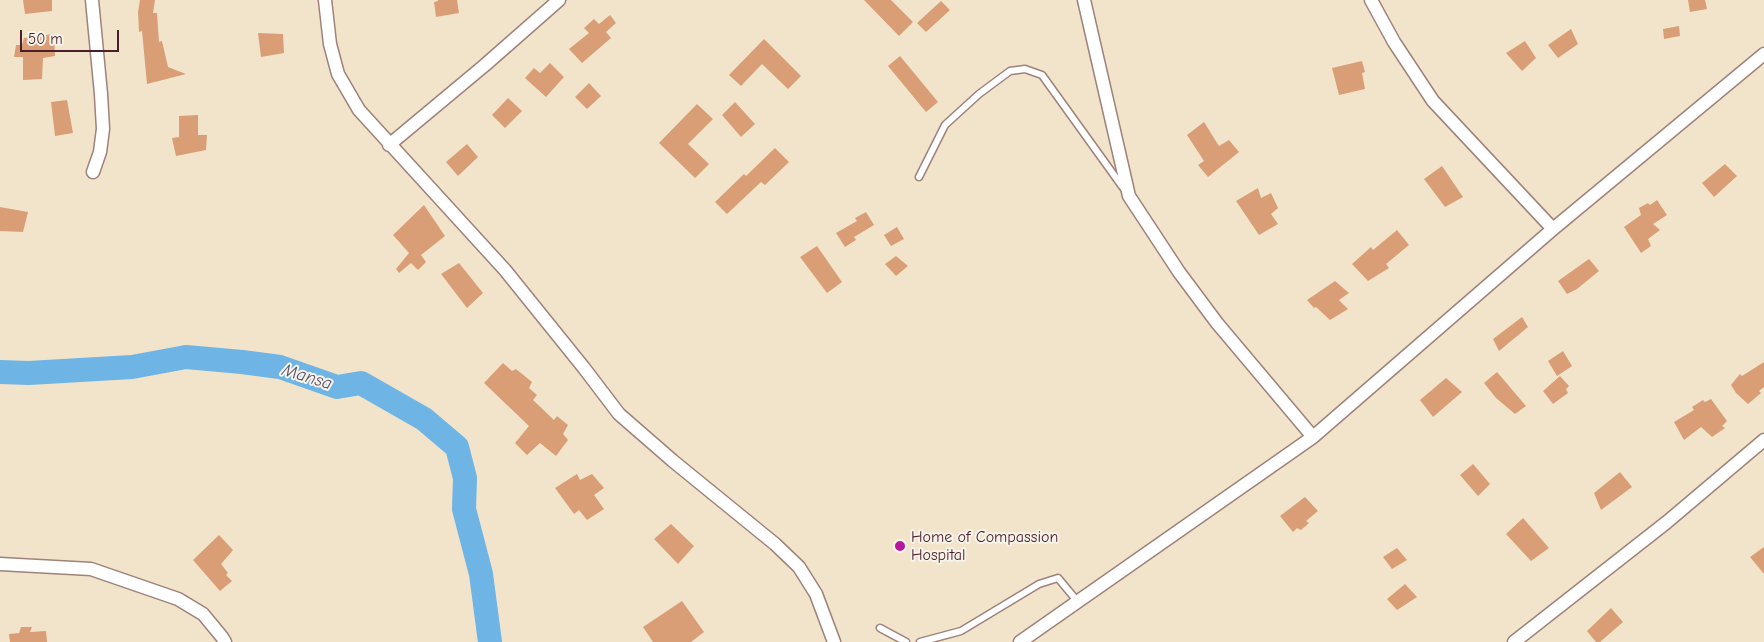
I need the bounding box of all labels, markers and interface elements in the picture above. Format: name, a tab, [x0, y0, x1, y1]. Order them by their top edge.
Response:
scale bar	[22, 20, 121, 52]
text: 50 m	[28, 30, 63, 48]
water label: Mansa	[279, 359, 335, 395]
place label: Home of Compassion Hospital	[911, 527, 1058, 565]
marker: Home of Compassion Hospital	[893, 539, 907, 553]

